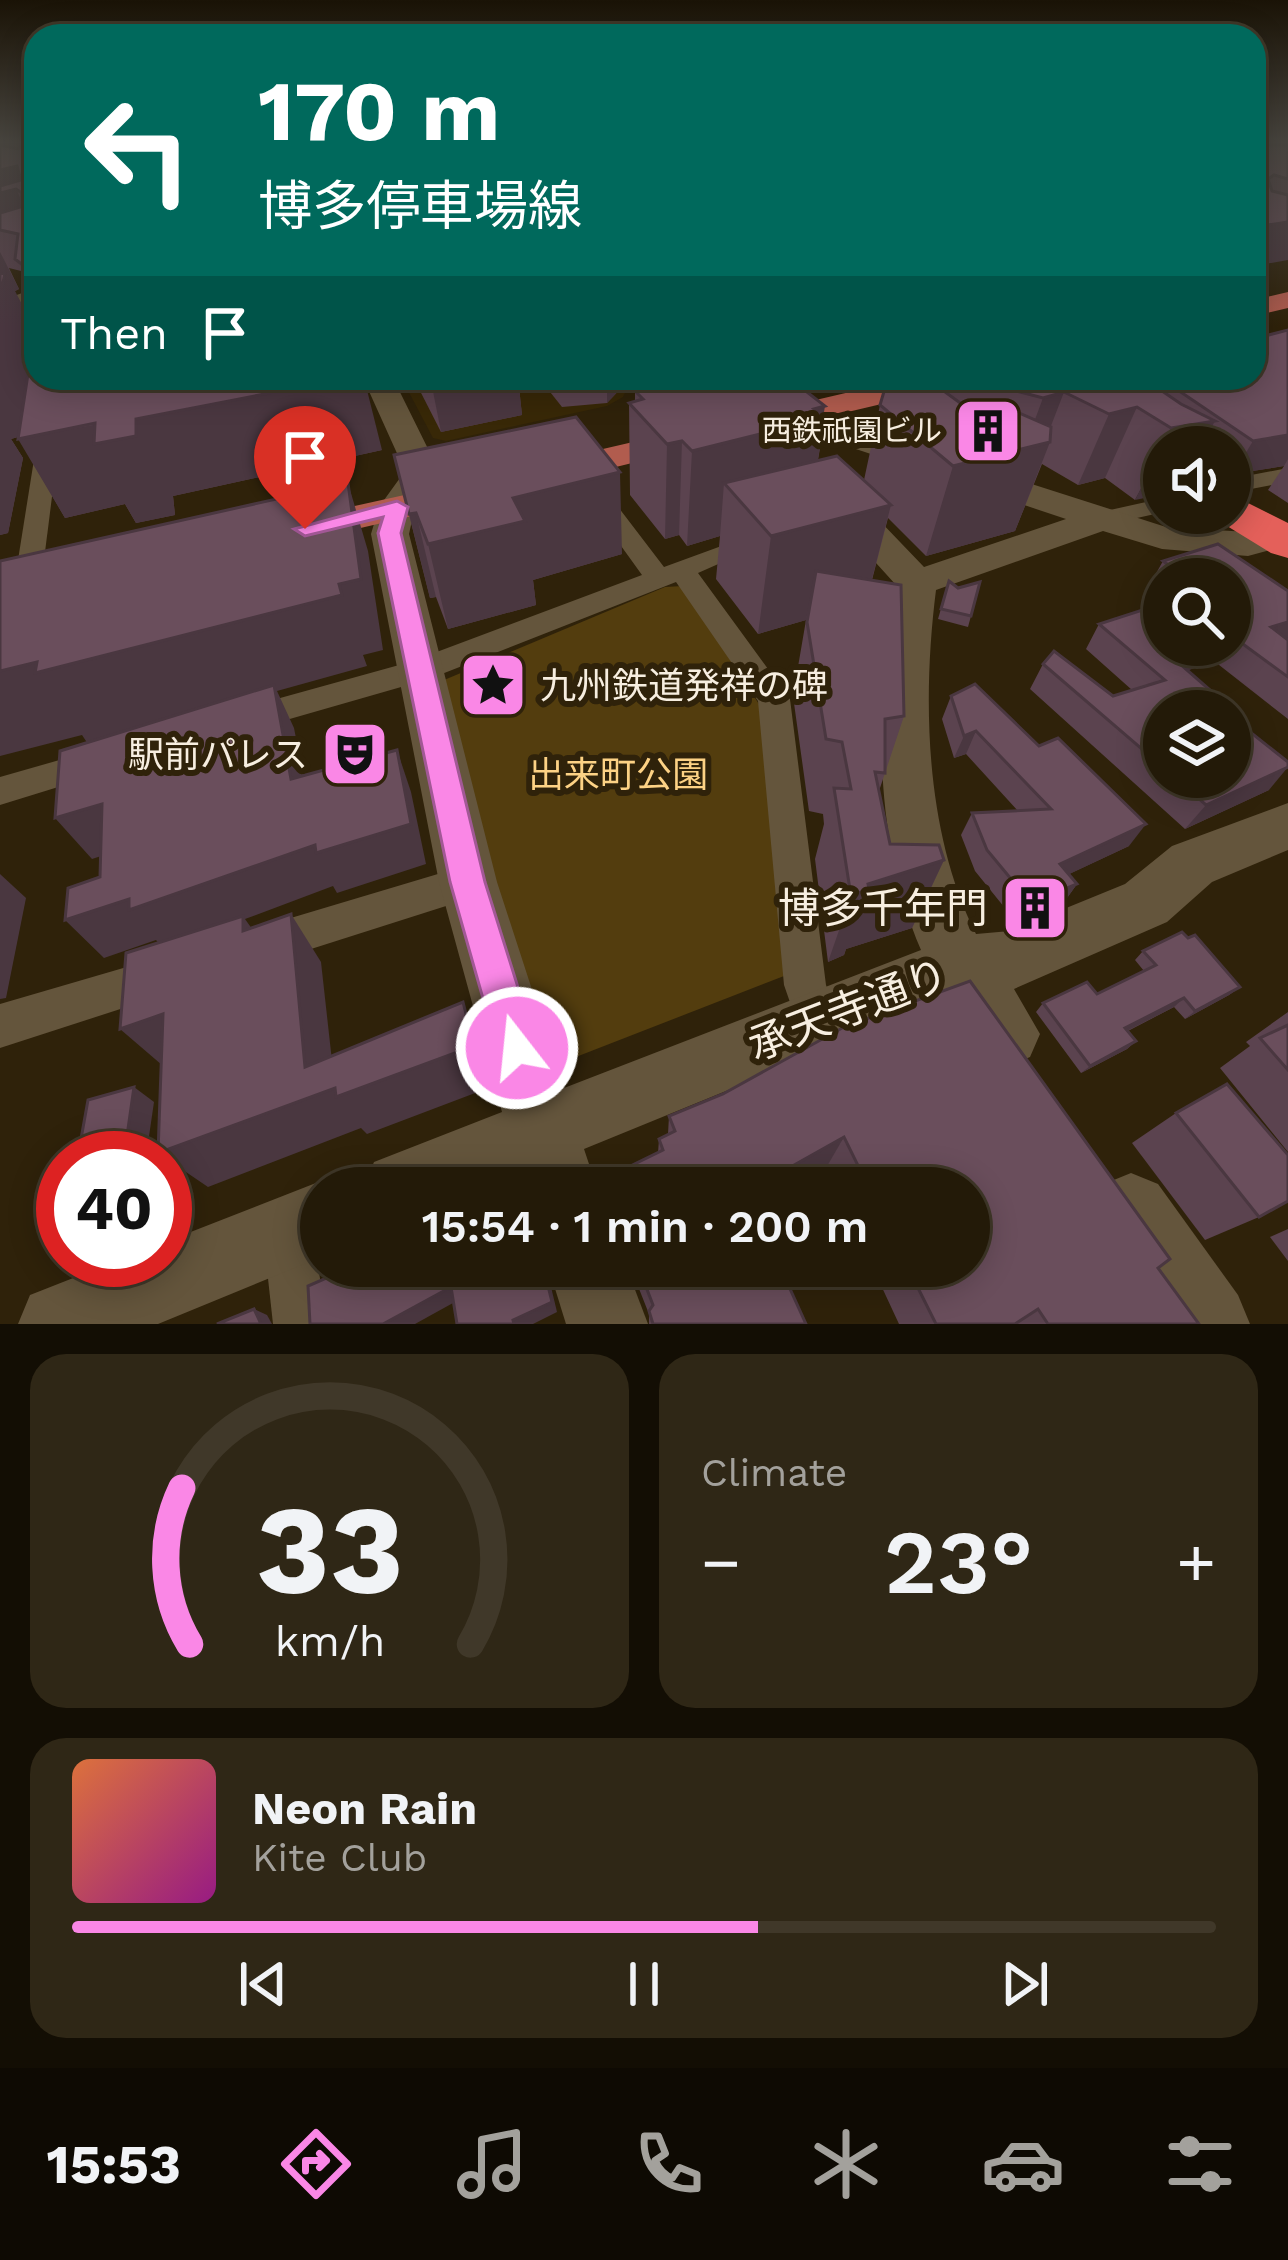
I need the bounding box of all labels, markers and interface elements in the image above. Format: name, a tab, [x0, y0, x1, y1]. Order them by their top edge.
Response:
text: 170 m	[258, 62, 500, 160]
icon: left	[60, 72, 216, 228]
text: 博多停車場線	[258, 175, 582, 238]
icon: arrive	[192, 300, 258, 366]
text: Then	[60, 307, 168, 360]
building icon: 西鉄祇園ビル	[953, 396, 1023, 466]
pin	[254, 406, 356, 529]
place label: 西鉄祇園ビル	[762, 413, 942, 448]
icon: arrive	[272, 424, 338, 490]
map controls	[1143, 426, 1251, 798]
button: sound	[1143, 426, 1251, 534]
button: search	[1143, 558, 1251, 666]
place icon: 九州鉄道発祥の碑	[458, 650, 528, 720]
place label: 九州鉄道発祥の碑	[540, 665, 828, 707]
button: layers	[1143, 690, 1251, 798]
theatre icon: 駅前パレス	[320, 719, 390, 789]
place label: 駅前パレス	[128, 734, 308, 776]
park label: 出来町公園	[528, 754, 708, 796]
building icon: 博多千年門	[1000, 873, 1070, 943]
place label: 博多千年門	[778, 884, 988, 933]
street label: 承天寺通り	[741, 949, 955, 1070]
position arrow	[454, 985, 580, 1111]
speed limit sign: 40	[36, 1131, 192, 1287]
text: 15:54 · 1 min · 200 m	[422, 1200, 868, 1253]
text: Climate	[701, 1450, 847, 1495]
text: 33	[255, 1477, 404, 1623]
text: 23°	[884, 1509, 1033, 1615]
text: −	[701, 1524, 741, 1601]
text: +	[1176, 1524, 1216, 1601]
text: km/h	[274, 1616, 385, 1666]
text: Neon Rain	[252, 1782, 477, 1835]
text: Kite Club	[252, 1835, 427, 1880]
icon: previous	[230, 1951, 296, 2017]
icon: pause	[611, 1951, 677, 2017]
icon: next	[992, 1951, 1058, 2017]
icon: directions	[274, 2122, 358, 2206]
icon: music	[450, 2122, 534, 2206]
icon: phone	[627, 2122, 711, 2206]
icon: climate	[804, 2122, 888, 2206]
icon: car	[981, 2122, 1065, 2206]
icon: filters	[1158, 2122, 1242, 2206]
text: 15:53	[46, 2133, 181, 2196]

